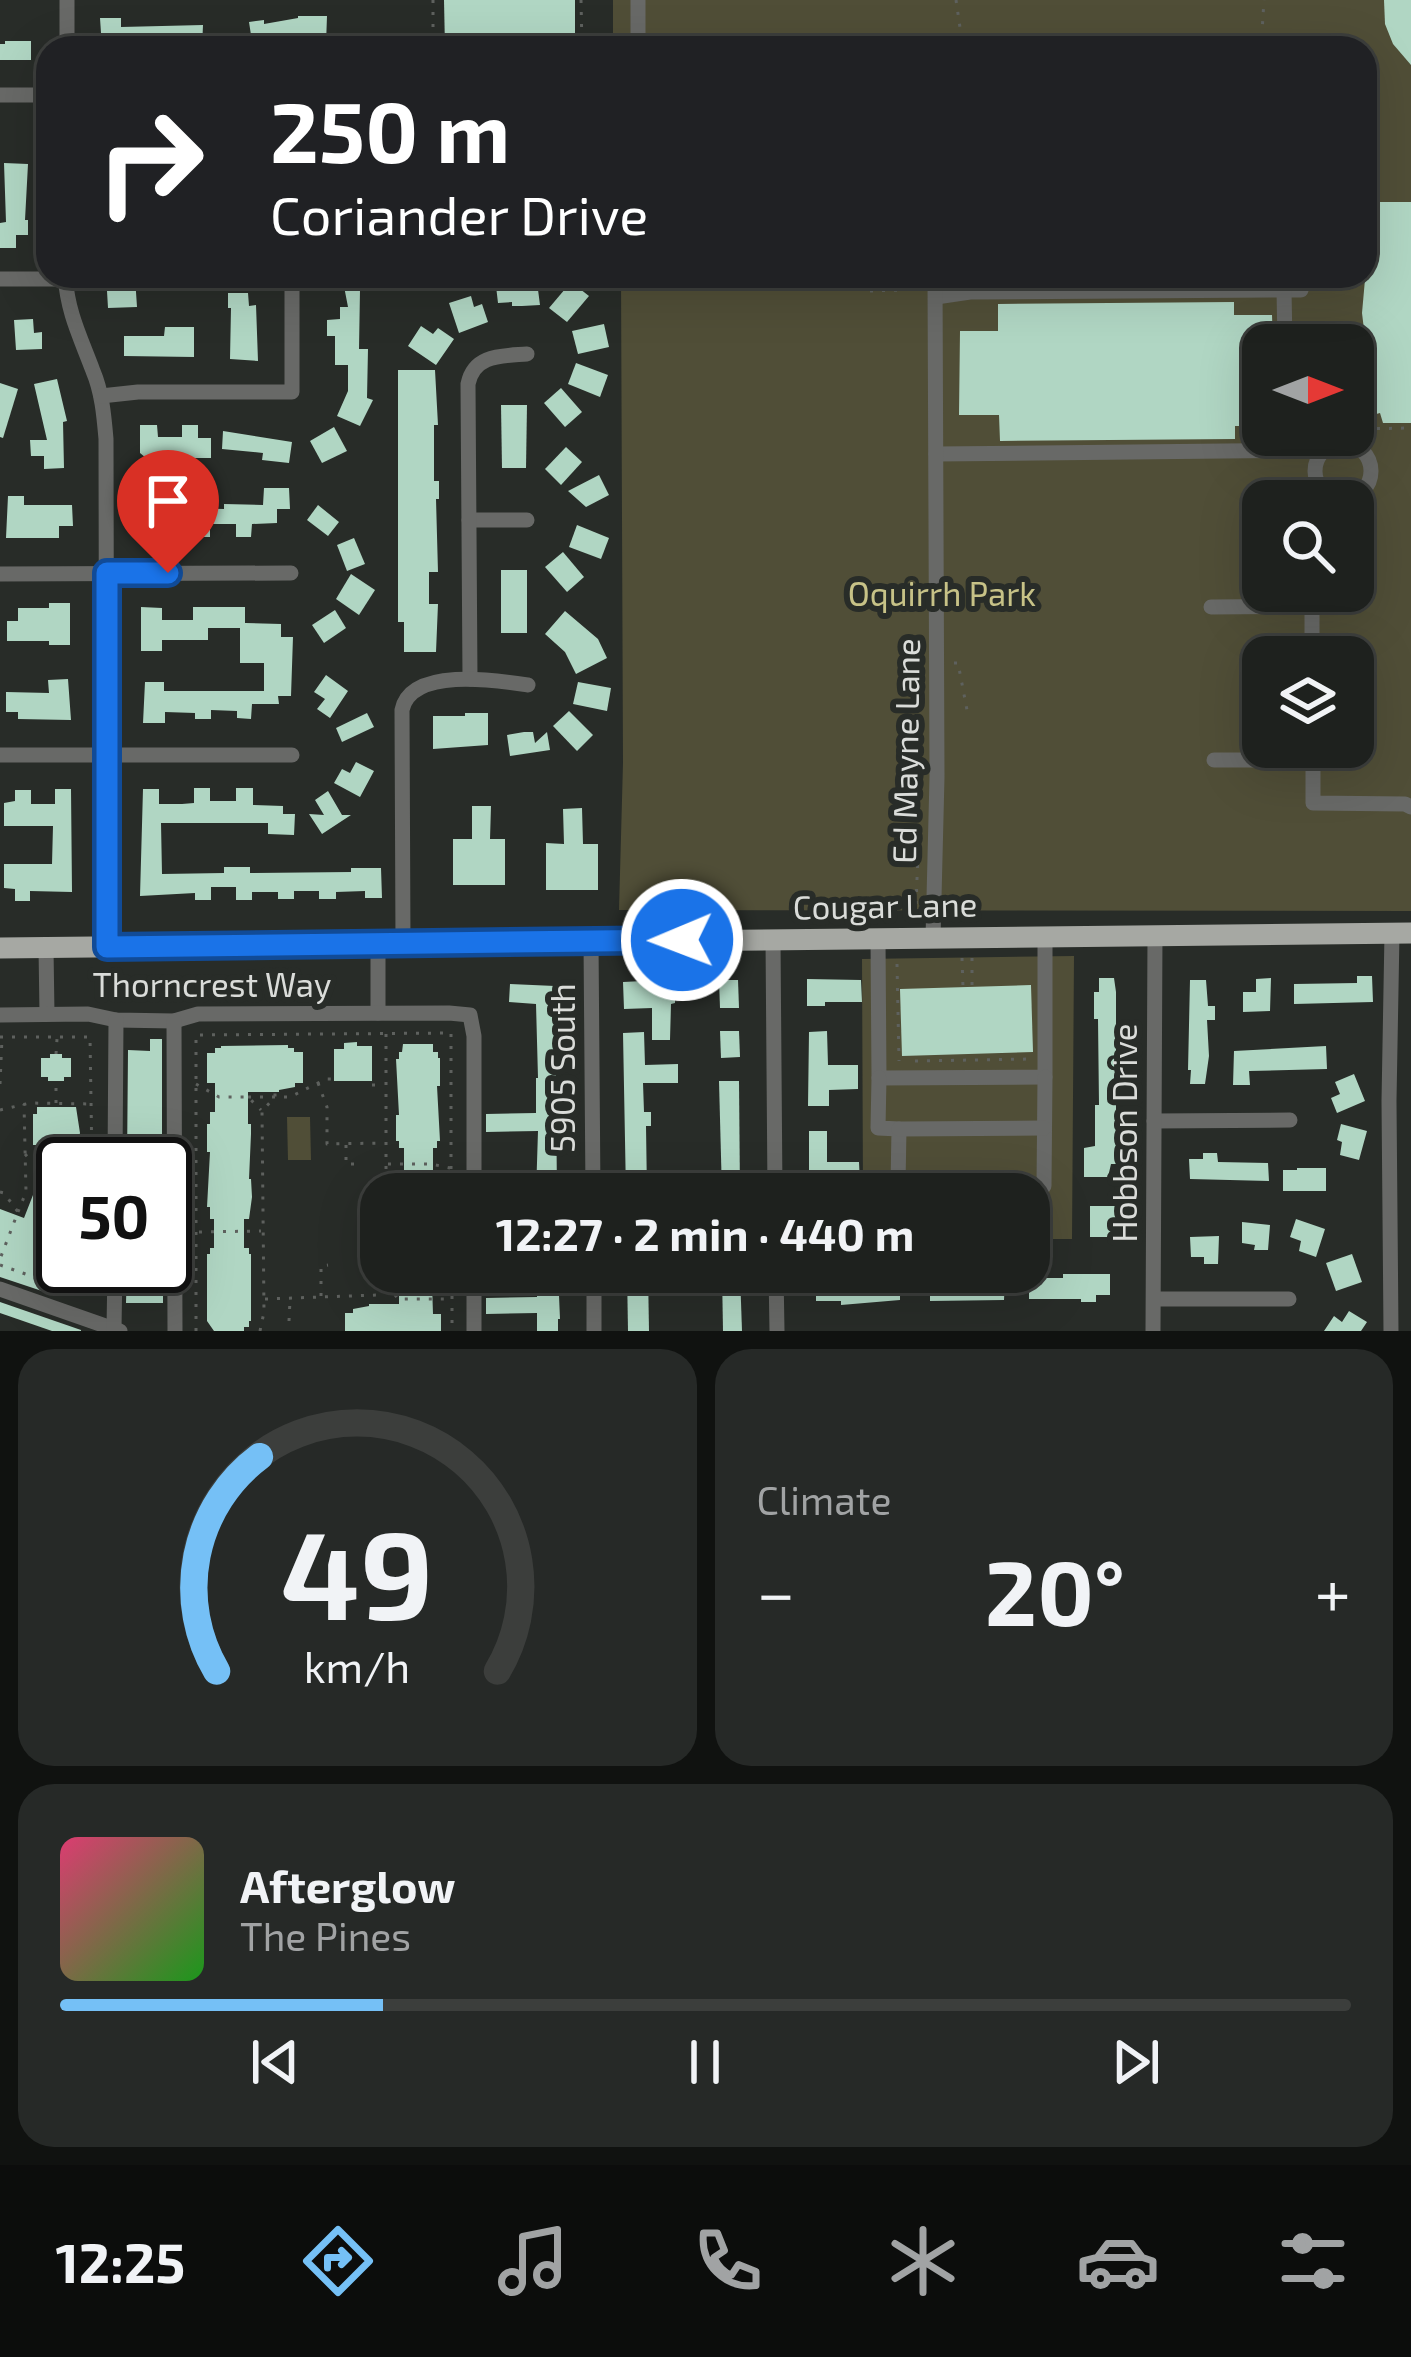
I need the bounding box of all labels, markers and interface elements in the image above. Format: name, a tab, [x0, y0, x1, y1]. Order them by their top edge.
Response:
text: 250 m	[270, 79, 510, 180]
icon: right	[72, 84, 228, 240]
text: Coriander Drive	[270, 181, 648, 246]
north arrow	[1242, 324, 1374, 456]
map controls	[1242, 324, 1374, 768]
pin	[117, 450, 219, 573]
icon: arrive	[135, 468, 201, 534]
button: search	[1242, 480, 1374, 612]
park label: Oquirrh Park	[848, 573, 1036, 613]
button: layers	[1242, 636, 1374, 768]
street label: Ed Mayne Lane	[883, 638, 927, 864]
position arrow	[619, 877, 745, 1003]
street label: Cougar Lane	[792, 883, 978, 927]
street label: Thorncrest Way	[93, 964, 331, 1004]
street label: 5905 South	[542, 983, 582, 1153]
street label: Hobbson Drive	[1104, 1024, 1144, 1242]
speed limit sign: 50	[36, 1137, 192, 1293]
text: 12:27 · 2 min · 440 m	[496, 1206, 914, 1260]
text: Climate	[757, 1476, 891, 1523]
text: 49	[281, 1495, 434, 1645]
text: 20°	[985, 1536, 1125, 1644]
text: −	[757, 1551, 795, 1630]
text: +	[1315, 1551, 1351, 1630]
text: km/h	[304, 1639, 410, 1691]
text: Afterglow	[240, 1858, 456, 1912]
text: The Pines	[240, 1912, 411, 1959]
icon: previous	[242, 2029, 308, 2095]
icon: pause	[672, 2029, 738, 2095]
icon: next	[1103, 2029, 1169, 2095]
icon: directions	[296, 2219, 380, 2303]
icon: music	[491, 2219, 575, 2303]
icon: phone	[686, 2219, 770, 2303]
icon: climate	[881, 2219, 965, 2303]
icon: car	[1076, 2219, 1160, 2303]
icon: filters	[1271, 2219, 1355, 2303]
text: 12:25	[56, 2229, 185, 2294]

